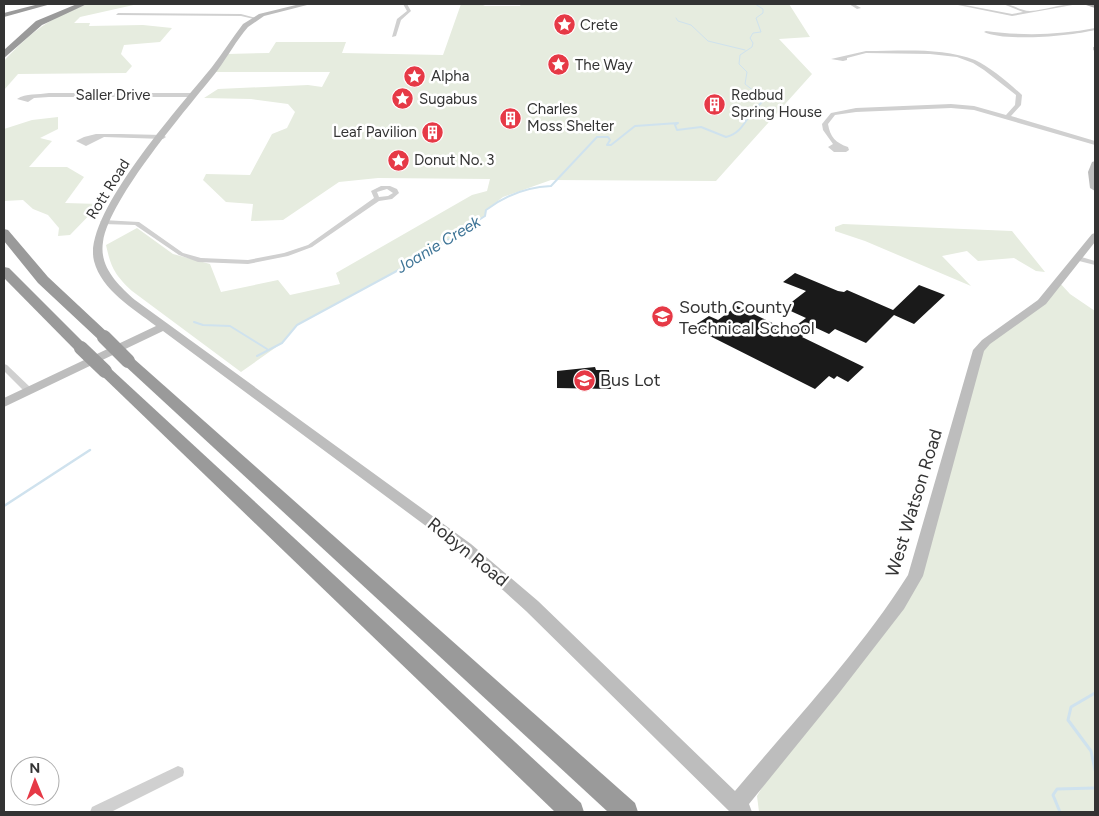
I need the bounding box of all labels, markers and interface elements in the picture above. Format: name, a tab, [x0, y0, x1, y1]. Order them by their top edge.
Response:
place icon: Crete	[552, 13, 576, 37]
place label: Crete	[580, 16, 618, 34]
place icon: The Way	[547, 53, 571, 77]
place label: The Way	[575, 56, 633, 74]
place icon: Alpha	[403, 64, 427, 88]
place label: Alpha	[431, 67, 469, 85]
street label: Saller Drive	[75, 86, 151, 104]
place label: Redbud Spring House	[731, 86, 822, 121]
place icon: Sugabus	[391, 87, 415, 111]
place label: Sugabus	[419, 90, 477, 108]
building icon: Redbud Spring House	[703, 92, 727, 116]
place label: Charles Moss Shelter	[527, 100, 614, 135]
building icon: Charles Moss Shelter	[499, 106, 523, 130]
building icon: Leaf Pavilion	[421, 120, 445, 144]
place label: Leaf Pavilion	[333, 123, 417, 141]
place icon: Donut No. 3	[386, 148, 410, 172]
place label: Donut No. 3	[414, 151, 494, 169]
street label: Rott Road	[82, 156, 134, 222]
water label: Joanie Creek	[392, 211, 485, 277]
place label: South County Technical School	[679, 296, 815, 339]
school or university icon: South County Technical School	[651, 305, 675, 329]
school or university icon: Bus Lot	[572, 368, 596, 392]
place label: Bus Lot	[600, 369, 661, 391]
street label: West Watson Road	[881, 426, 947, 580]
street label: Robyn Road	[423, 513, 513, 591]
north arrow	[10, 756, 60, 806]
text: N	[29, 760, 40, 777]

